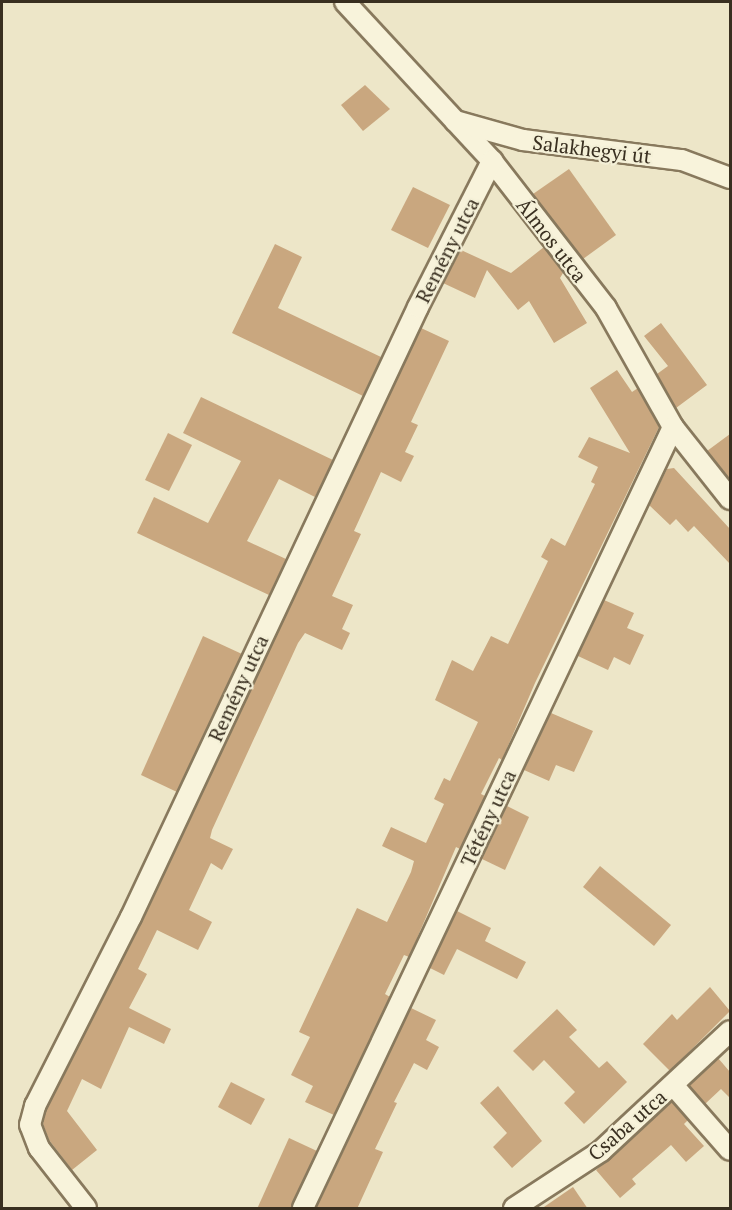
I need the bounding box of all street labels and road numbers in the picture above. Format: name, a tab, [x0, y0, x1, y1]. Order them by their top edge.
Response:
street label: Salakhegyi út	[531, 130, 653, 168]
street label: Remény utca	[410, 193, 484, 307]
street label: Álmos utca	[512, 193, 592, 287]
street label: Remény utca	[203, 631, 273, 745]
street label: Tétény utca	[455, 766, 521, 870]
street label: Csaba utca	[583, 1085, 671, 1165]

